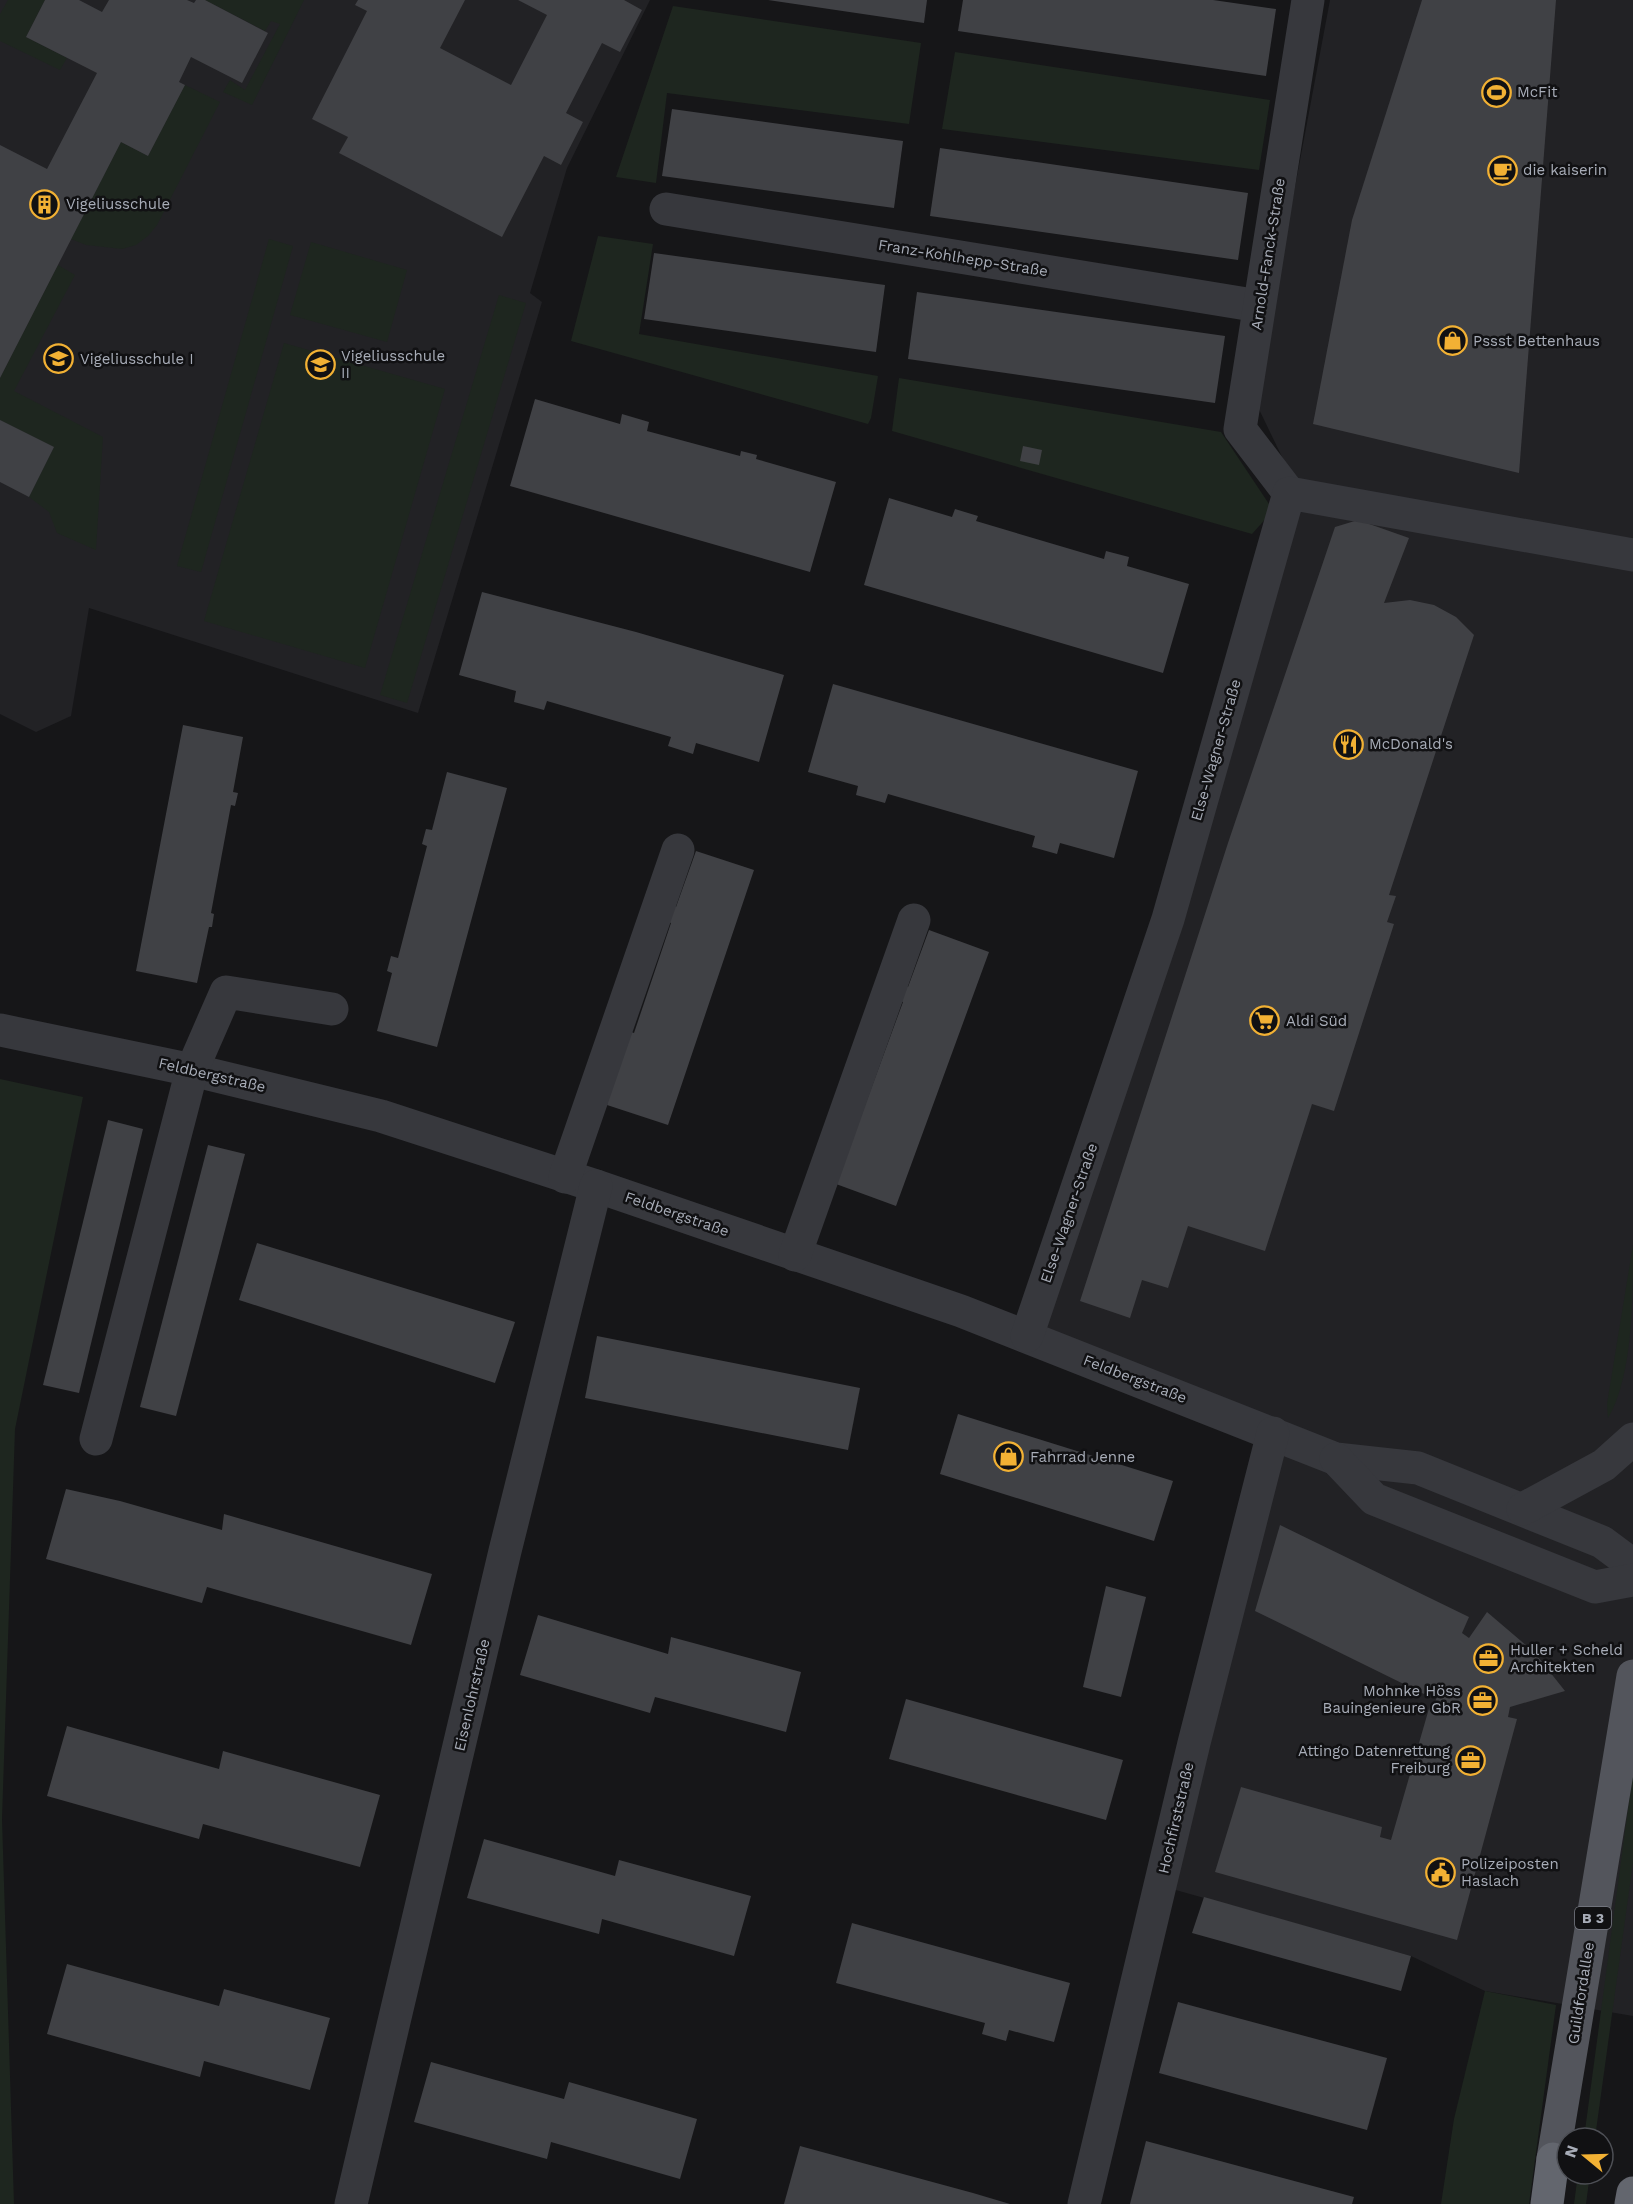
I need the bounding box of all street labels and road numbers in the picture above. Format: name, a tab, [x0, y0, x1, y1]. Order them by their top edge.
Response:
street label: Arnold-Fanck-Straße	[1247, 177, 1289, 331]
street label: Franz-Kohlhepp-Straße	[877, 236, 1049, 280]
street label: Else-Wagner-Straße	[1187, 677, 1245, 823]
street label: Feldbergstraße	[157, 1054, 267, 1096]
street label: Else-Wagner-Straße	[1037, 1141, 1101, 1285]
street label: Feldbergstraße	[622, 1188, 732, 1240]
street label: Feldbergstraße	[1081, 1351, 1189, 1407]
street label: Eisenlohrstraße	[450, 1637, 494, 1753]
street label: Hochfirststraße	[1154, 1761, 1198, 1875]
road number: B 3	[1575, 1907, 1611, 1929]
street label: Guildfordallee	[1564, 1941, 1598, 2045]

